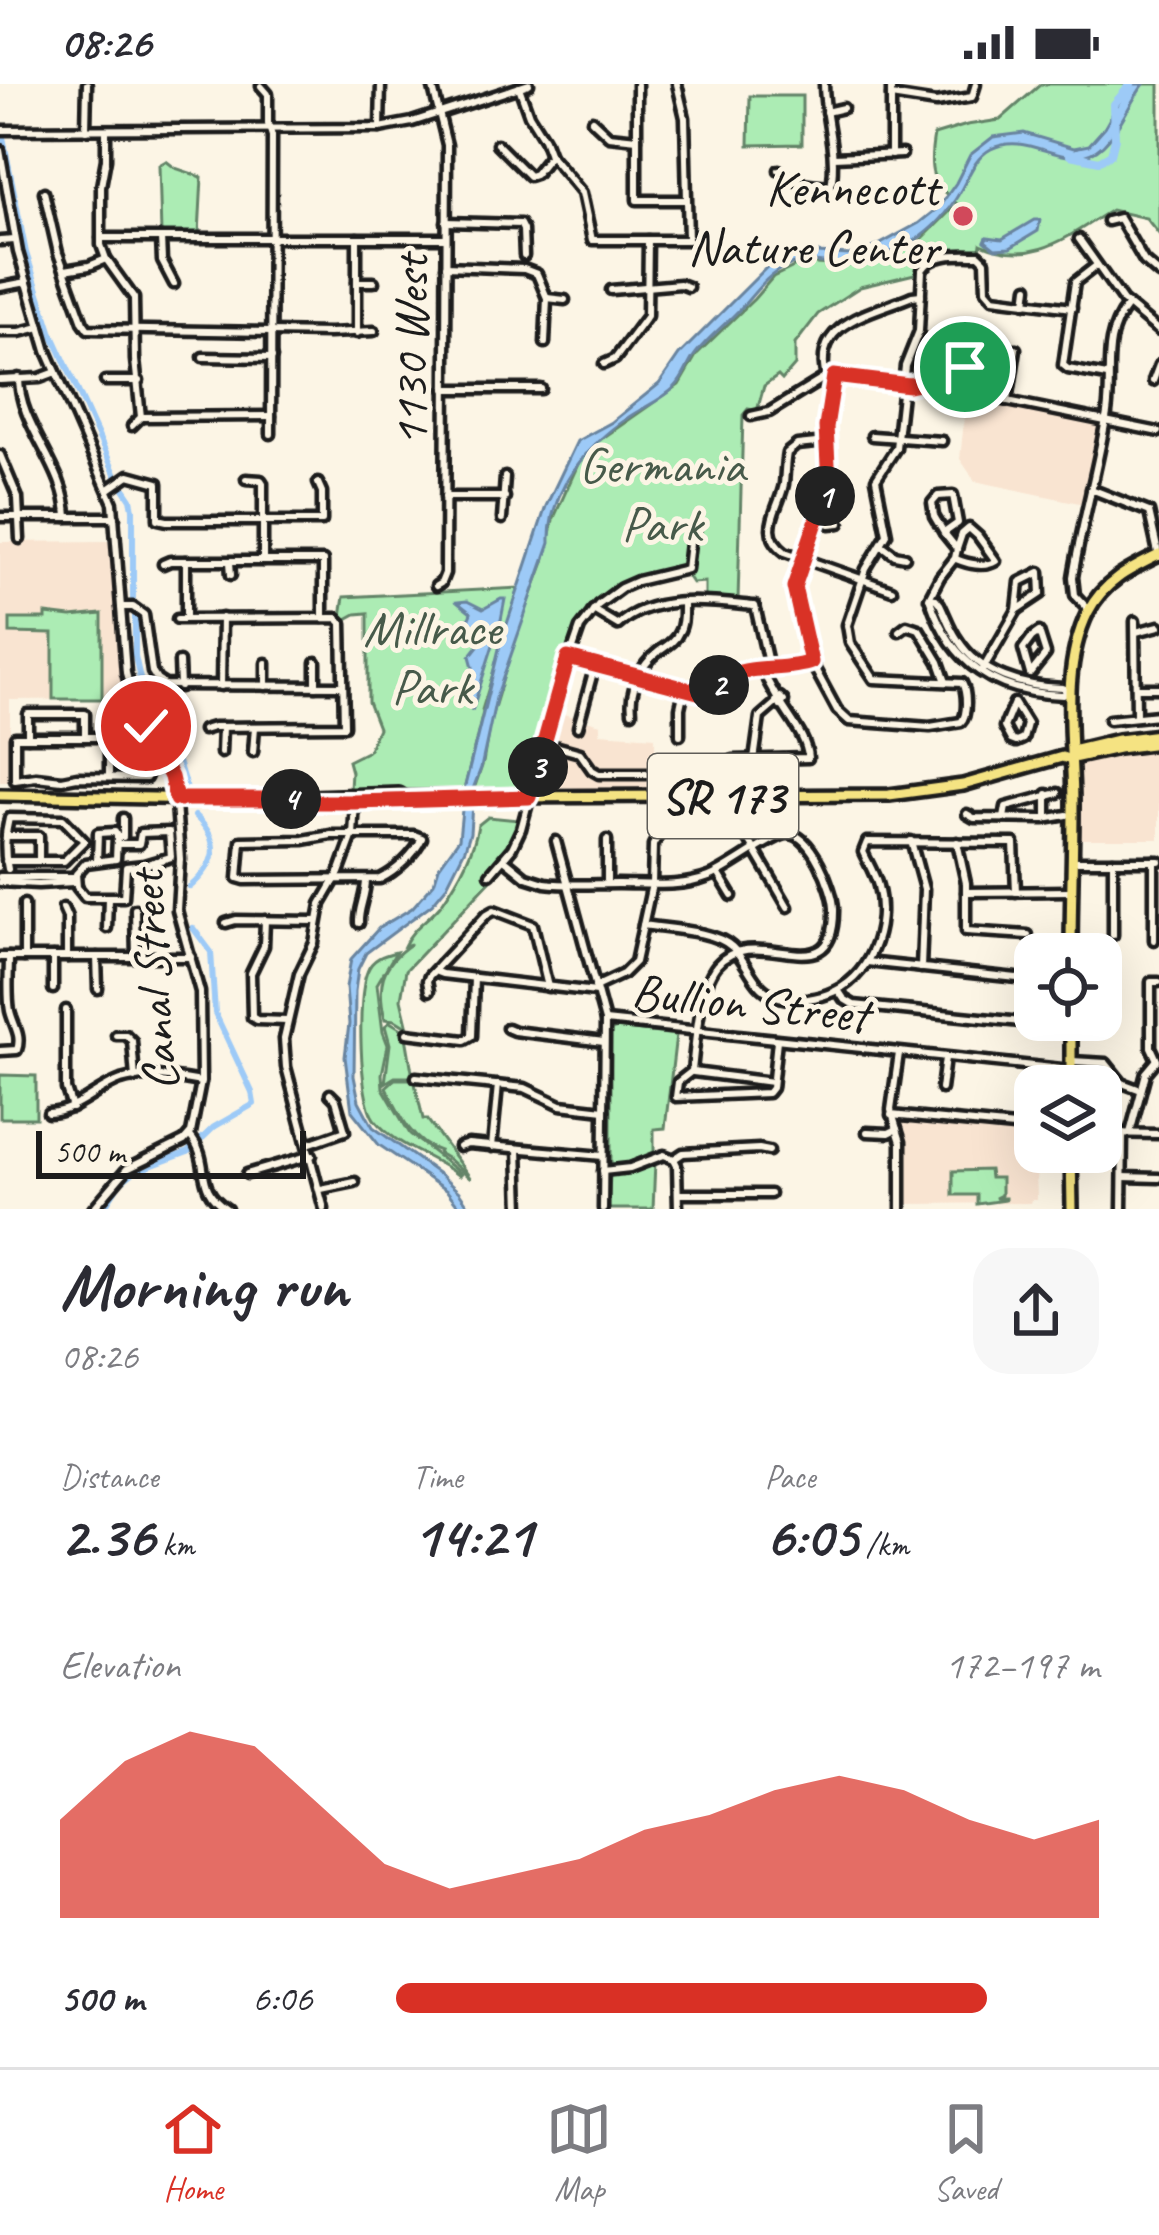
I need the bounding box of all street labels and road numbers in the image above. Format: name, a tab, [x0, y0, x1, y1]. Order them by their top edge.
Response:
street label: 1130 West	[378, 250, 442, 447]
road number: SR 173	[648, 754, 798, 838]
street label: Canal Street	[113, 863, 193, 1093]
street label: Bullion Street	[629, 959, 877, 1048]

